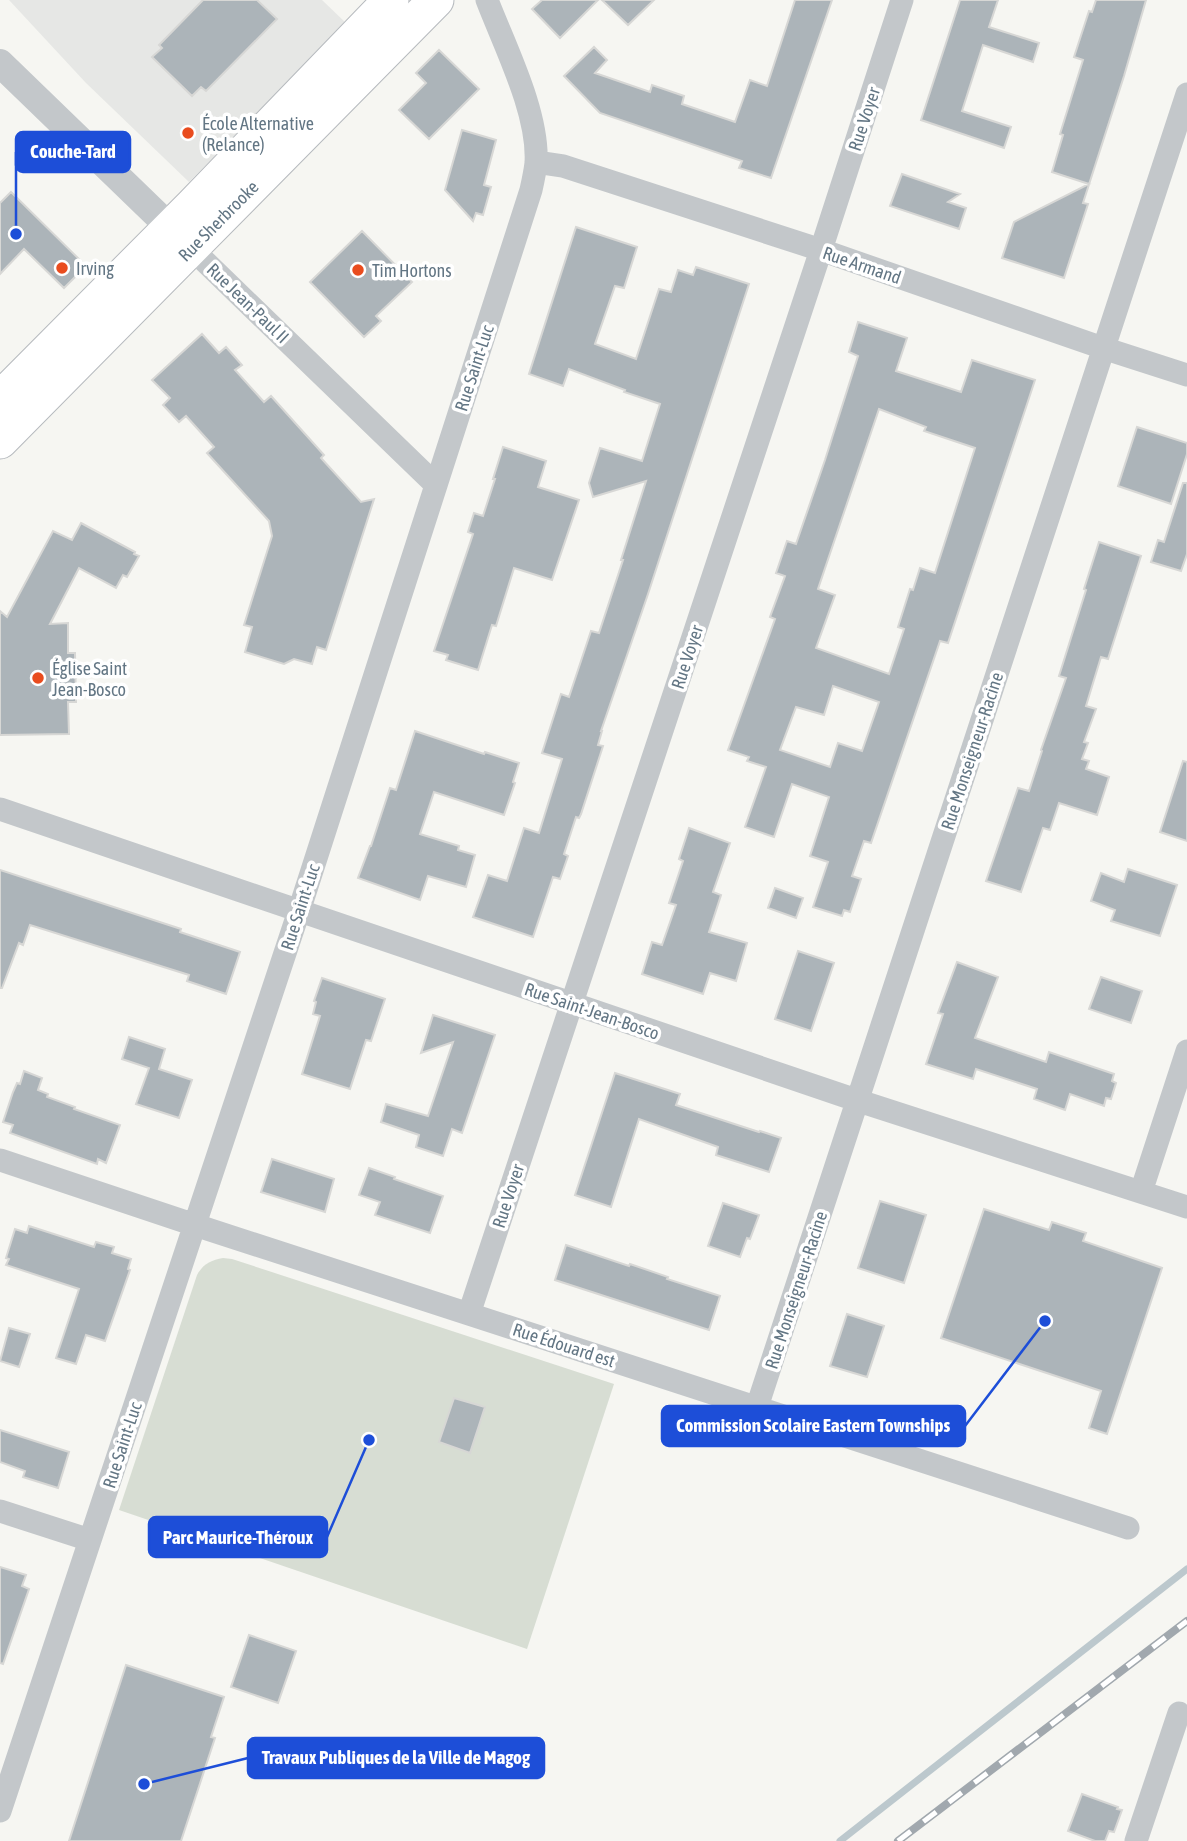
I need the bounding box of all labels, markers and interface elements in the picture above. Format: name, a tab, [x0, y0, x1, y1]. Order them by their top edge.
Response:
street label: Rue Voyer	[844, 84, 884, 153]
place label: École Alternative (Relance)	[202, 113, 314, 155]
marker: École Alternative (Relance)	[180, 125, 196, 141]
callout: Couche-Tard	[16, 132, 130, 172]
text: Couche-Tard	[30, 140, 116, 162]
street label: Rue Sherbrooke	[174, 176, 262, 265]
street label: Rue Armand	[820, 242, 904, 288]
place label: Irving	[76, 258, 114, 279]
street label: Rue Jean-Paul II	[203, 259, 293, 347]
marker: Irving	[54, 260, 70, 276]
place label: Tim Hortons	[372, 260, 452, 281]
marker: Tim Hortons	[350, 262, 366, 278]
street label: Rue Saint-Luc	[450, 322, 498, 414]
street label: Rue Voyer	[667, 622, 707, 691]
place label: Église Saint Jean-Bosco	[52, 658, 127, 700]
marker: Église Saint Jean-Bosco	[30, 670, 46, 686]
street label: Rue Monseigneur-Racine	[937, 670, 1007, 832]
street label: Rue Saint-Luc	[276, 861, 324, 953]
street label: Rue Saint-Jean-Bosco	[522, 978, 662, 1044]
street label: Rue Voyer	[488, 1161, 528, 1230]
street label: Rue Monseigneur-Racine	[761, 1209, 831, 1371]
street label: Rue Édouard est	[510, 1319, 618, 1371]
street label: Rue Saint-Luc	[98, 1399, 146, 1491]
callout: Commission Scolaire Eastern Townships	[662, 1406, 965, 1446]
text: Commission Scolaire Eastern Townships	[676, 1414, 950, 1436]
callout: Parc Maurice-Théroux	[149, 1517, 327, 1557]
text: Parc Maurice-Théroux	[163, 1526, 314, 1548]
callout: Travaux Publiques de la Ville de Magog	[248, 1738, 544, 1778]
text: Travaux Publiques de la Ville de Magog	[262, 1746, 531, 1768]

